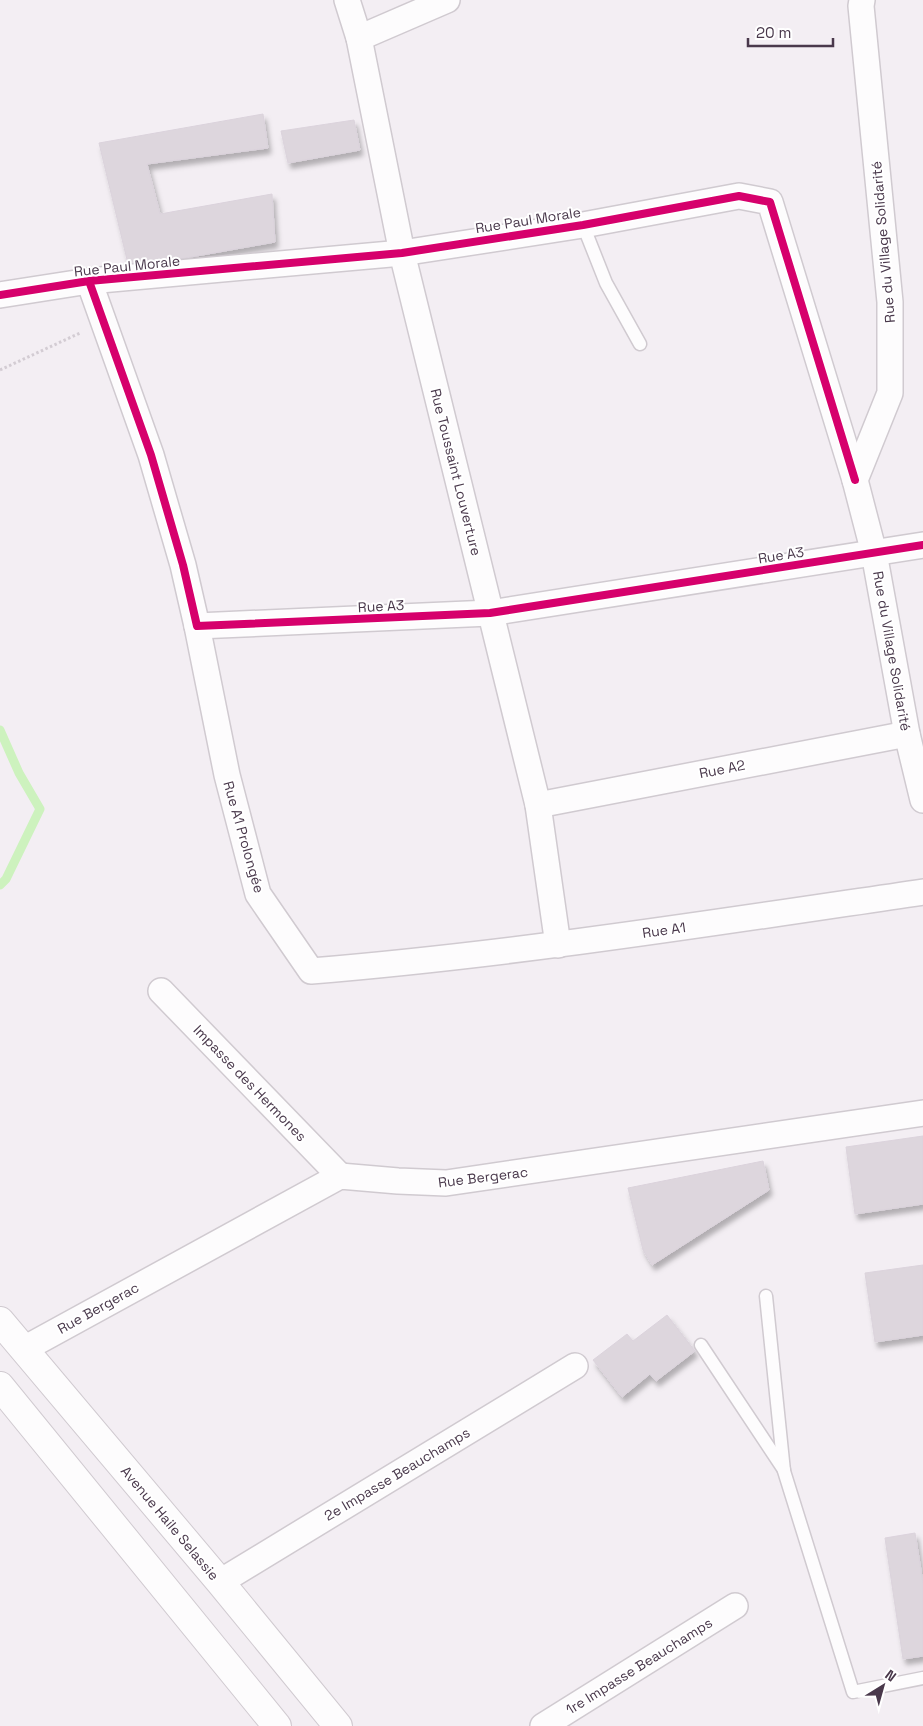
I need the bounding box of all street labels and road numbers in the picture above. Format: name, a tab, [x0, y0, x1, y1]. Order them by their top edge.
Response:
street label: Rue du Village Solidarité	[867, 160, 899, 324]
street label: Rue Paul Morale	[474, 203, 582, 237]
street label: Rue Paul Morale	[73, 251, 181, 281]
street label: Rue Toussaint Louverture	[427, 387, 485, 557]
street label: Rue A3	[757, 542, 805, 568]
street label: Rue du Village Solidarité	[869, 570, 915, 732]
street label: Rue A3	[357, 596, 405, 616]
street label: Rue A2	[698, 756, 746, 782]
street label: Rue A1 Prolongée	[219, 779, 269, 895]
street label: Rue A1	[641, 918, 687, 942]
street label: Impasse des Hermones	[190, 1021, 310, 1145]
street label: Rue Bergerac	[437, 1163, 529, 1191]
street label: Rue Bergerac	[54, 1278, 142, 1338]
street label: 2e Impasse Beauchamps	[321, 1423, 473, 1525]
street label: Avenue Haile Selassie	[117, 1462, 223, 1584]
street label: 1re Impasse Beauchamps	[562, 1614, 716, 1718]

